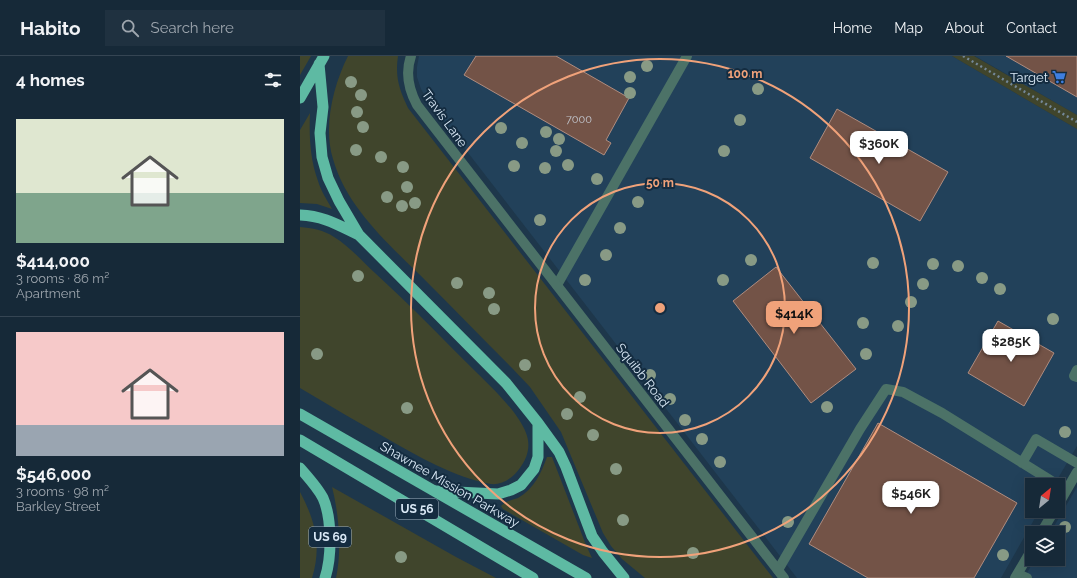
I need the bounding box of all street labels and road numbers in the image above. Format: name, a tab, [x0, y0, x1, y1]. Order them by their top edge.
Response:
street label: Travis Lane	[419, 87, 471, 150]
street label: Squibb Road	[613, 340, 672, 410]
street label: Shawnee Mission Parkway	[377, 438, 522, 530]
road number: US 56	[396, 499, 438, 519]
road number: US 69	[309, 527, 351, 547]

